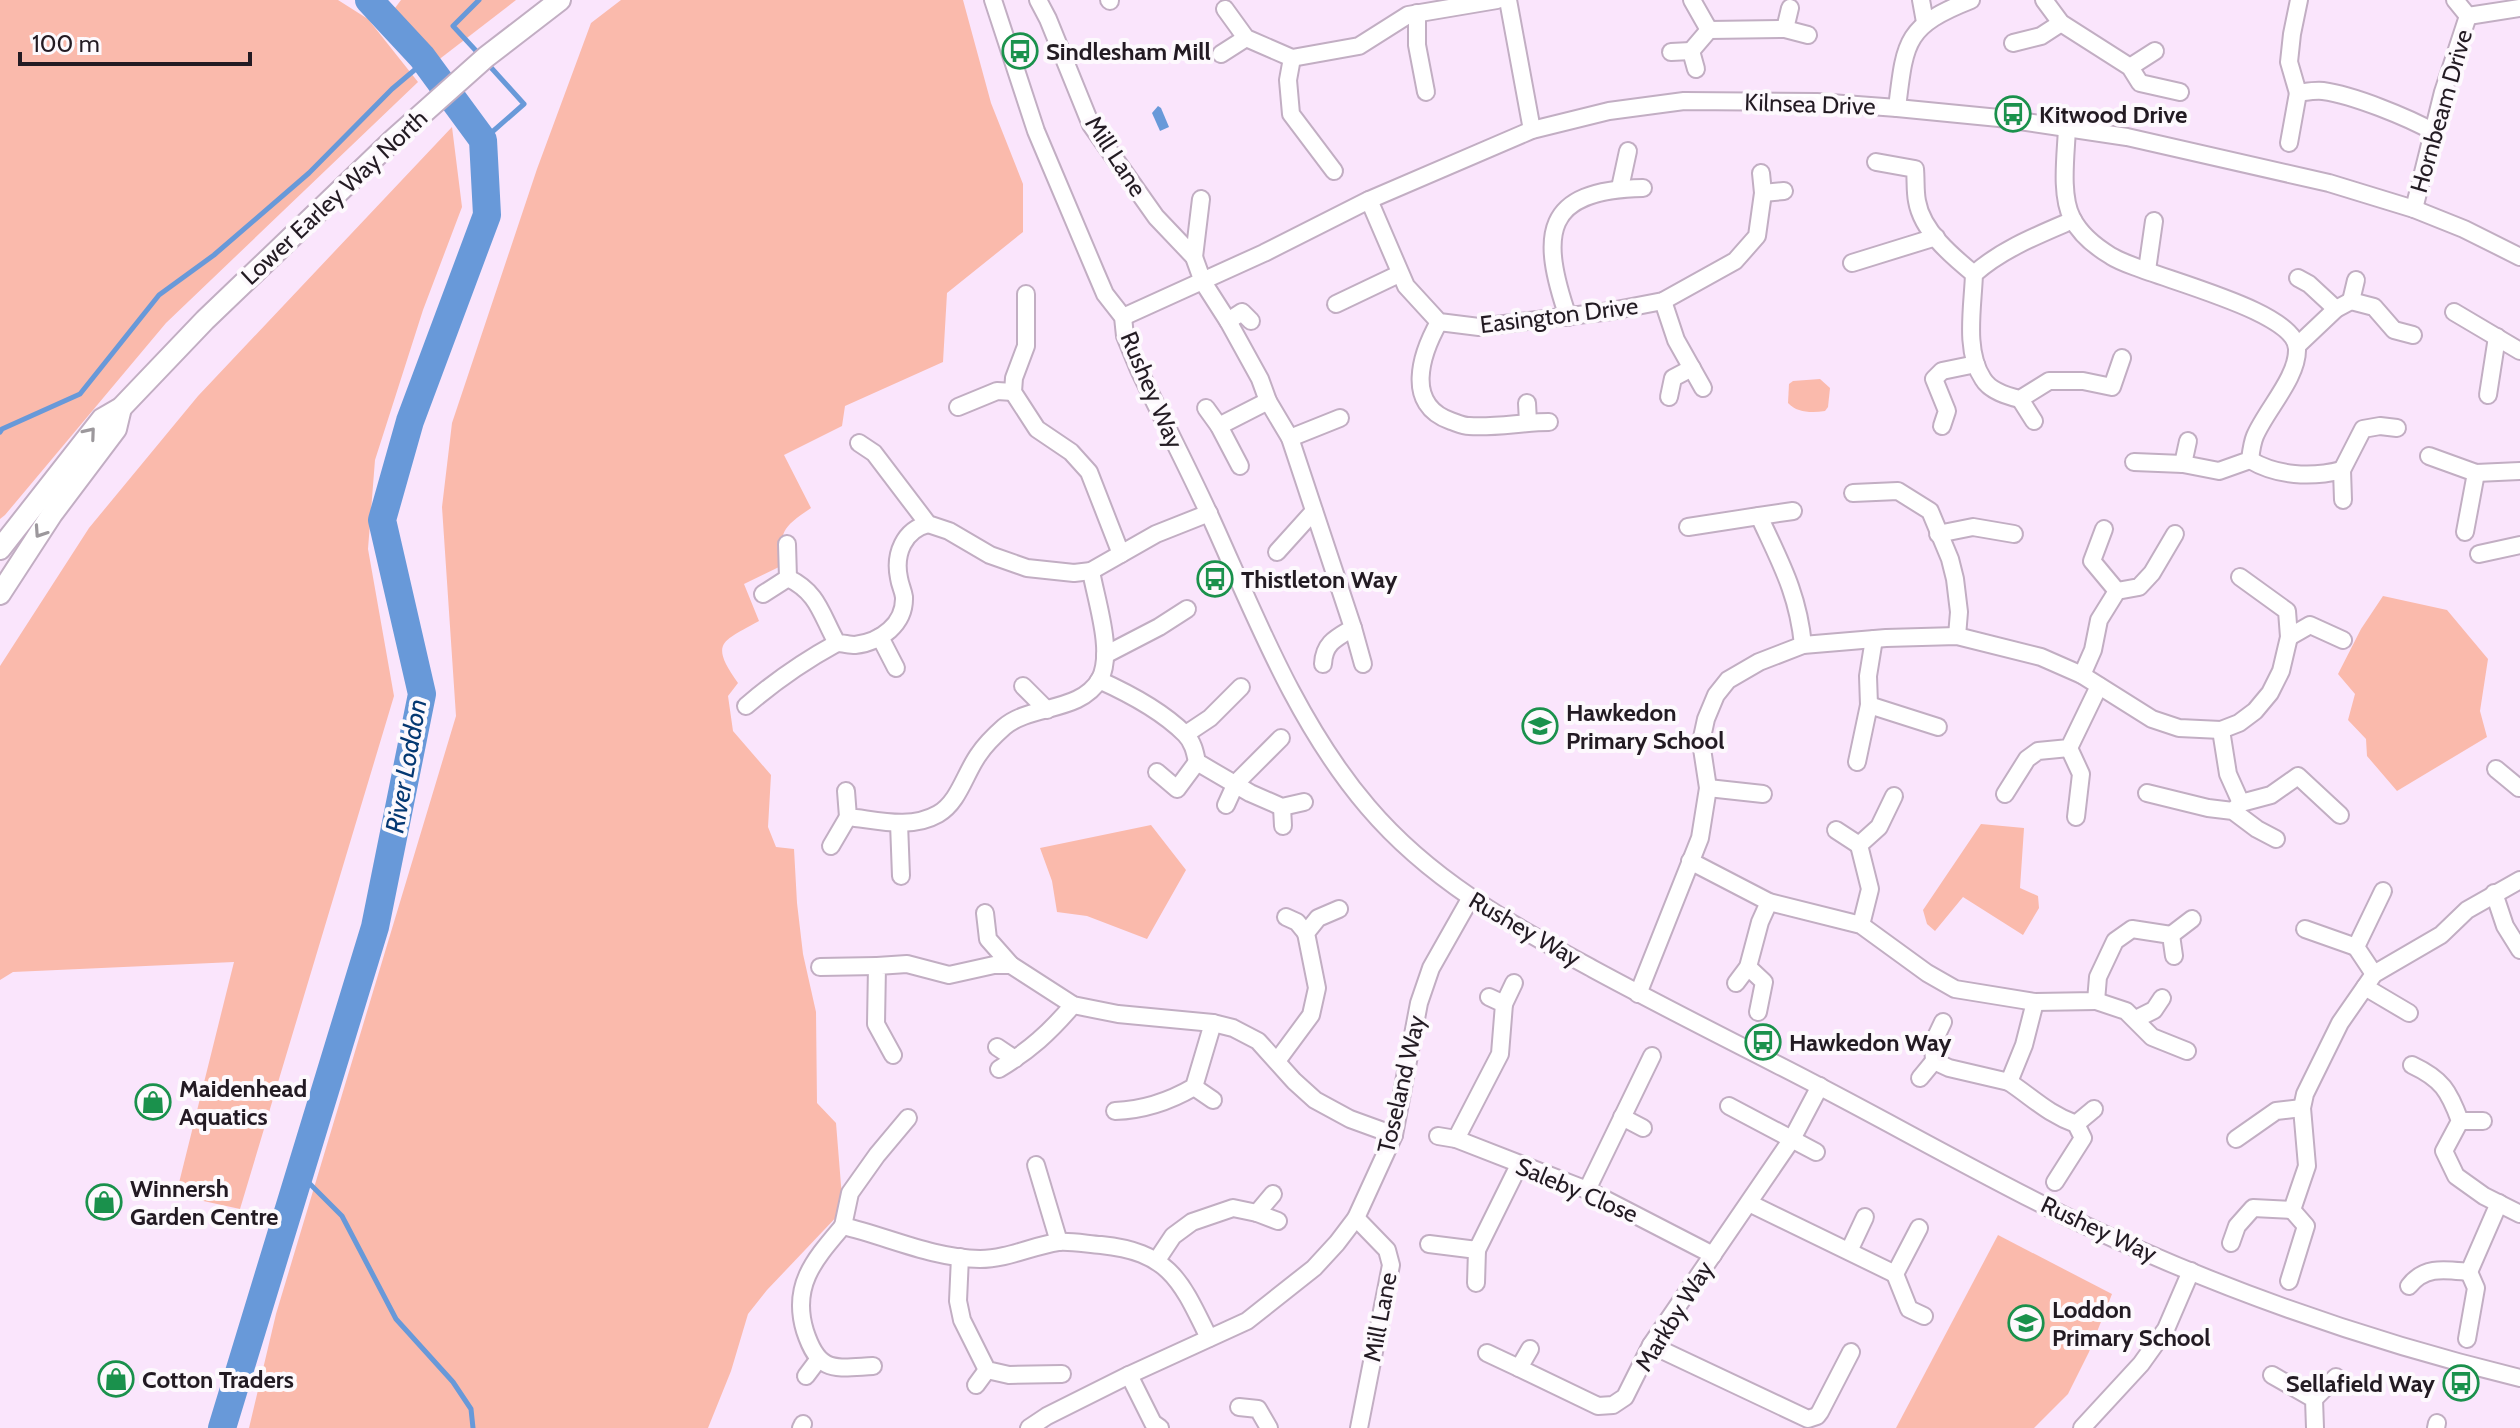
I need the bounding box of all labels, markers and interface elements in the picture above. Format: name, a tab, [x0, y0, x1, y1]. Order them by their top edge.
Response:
scale bar	[20, 16, 250, 66]
street label: Hornbeam Drive	[2404, 26, 2478, 196]
text: 100 m	[32, 29, 100, 58]
bus stop icon: Sindlesham Mill	[1001, 32, 1039, 70]
place label: Sindlesham Mill	[1046, 37, 1211, 66]
street label: Kilnsea Drive	[1744, 87, 1876, 121]
bus stop icon: Kitwood Drive	[1994, 95, 2032, 133]
place label: Kitwood Drive	[2039, 100, 2187, 129]
street label: Lower Earley Way North	[235, 103, 433, 291]
street label: Mill Lane	[1079, 110, 1153, 202]
street label: Easington Drive	[1478, 291, 1640, 339]
street label: Rushey Way	[1114, 327, 1190, 453]
one-way arrow	[80, 428, 95, 442]
one-way arrow	[35, 523, 50, 537]
bus stop icon: Thistleton Way	[1196, 560, 1234, 598]
place label: Thistleton Way	[1241, 565, 1397, 594]
water label: River Loddon	[378, 697, 434, 835]
place label: Hawkedon Primary School	[1566, 698, 1725, 755]
school or university icon: Hawkedon Primary School	[1521, 707, 1559, 745]
street label: Rushey Way	[1464, 885, 1586, 973]
street label: Toseland Way	[1371, 1012, 1431, 1156]
bus stop icon: Hawkedon Way	[1744, 1023, 1782, 1061]
place label: Hawkedon Way	[1789, 1028, 1952, 1057]
place label: Maidenhead Aquatics	[179, 1074, 307, 1131]
shop icon: Maidenhead Aquatics	[134, 1083, 172, 1121]
street label: Saleby Close	[1512, 1151, 1642, 1229]
place label: Winnersh Garden Centre	[130, 1174, 278, 1231]
shop icon: Winnersh Garden Centre	[85, 1183, 123, 1221]
street label: Rushey Way	[2037, 1190, 2161, 1268]
street label: Markby Way	[1629, 1255, 1719, 1377]
street label: Mill Lane	[1357, 1270, 1403, 1364]
place label: Loddon Primary School	[2052, 1295, 2211, 1352]
school or university icon: Loddon Primary School	[2007, 1304, 2045, 1342]
shop icon: Cotton Traders	[97, 1360, 135, 1398]
bus stop icon: Sellafield Way	[2442, 1364, 2480, 1402]
place label: Cotton Traders	[142, 1365, 294, 1394]
place label: Sellafield Way	[2286, 1369, 2435, 1398]

